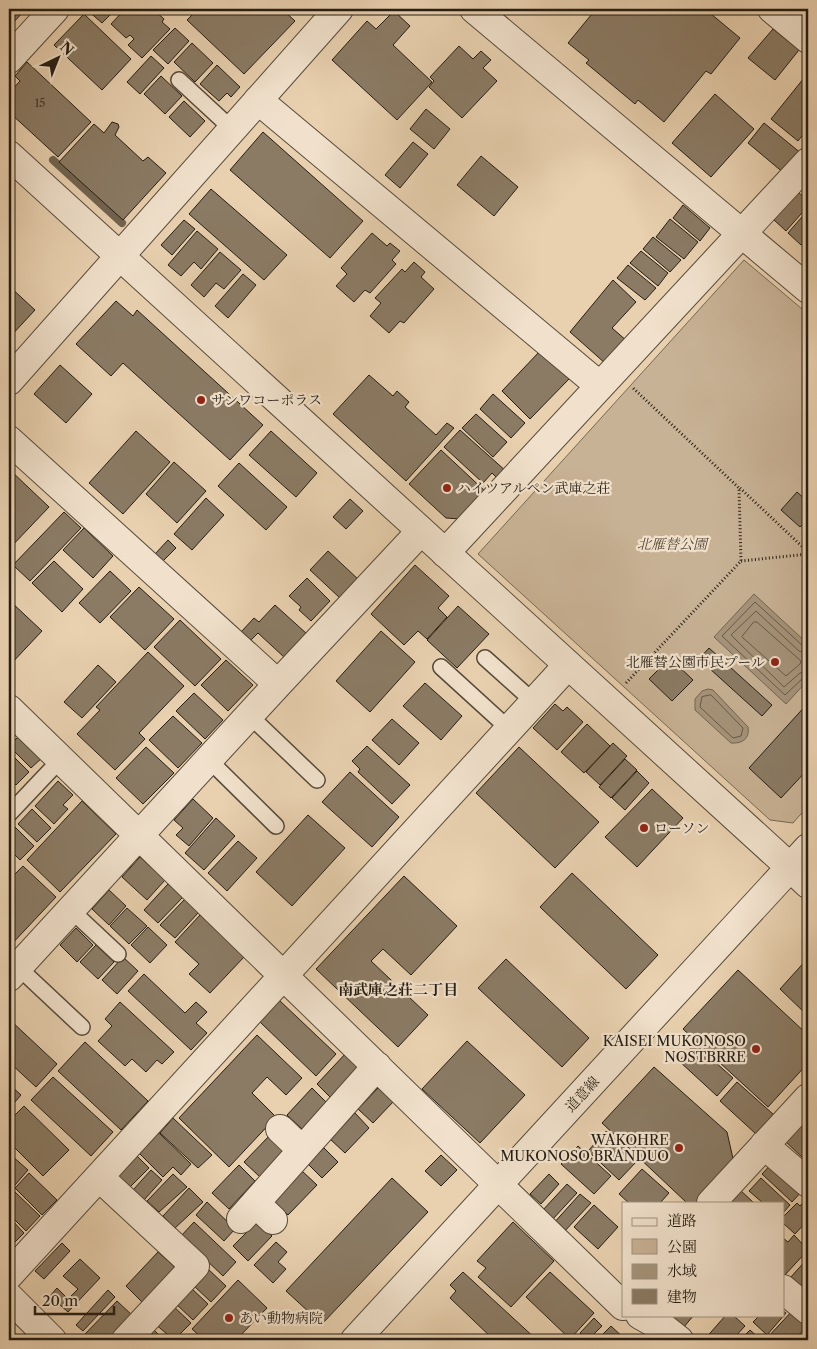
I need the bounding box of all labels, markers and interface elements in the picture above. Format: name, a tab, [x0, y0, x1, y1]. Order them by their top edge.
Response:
north arrow	[32, 32, 82, 82]
text: N	[56, 38, 77, 59]
house number: 15	[35, 96, 45, 110]
place label: サンワコーポラス	[211, 391, 322, 409]
marker: サンワコーポラス	[195, 394, 207, 406]
place label: ハイツアルペン武庫之荘	[457, 479, 610, 497]
marker: ハイツアルペン武庫之荘	[441, 482, 453, 494]
park label: 北雁替公園	[637, 535, 709, 553]
place label: 北雁替公園市民プール	[626, 653, 765, 671]
marker: 北雁替公園市民プール	[769, 656, 781, 668]
place label: ローソン	[654, 819, 709, 837]
marker: ローソン	[638, 822, 650, 834]
district label: 南武庫之荘二丁目	[338, 980, 458, 999]
place label: KAISEI MUKONOSO NOSTBRRE	[603, 1032, 746, 1066]
marker: KAISEI MUKONOSO NOSTBRRE	[750, 1043, 762, 1055]
street label: 道意線	[561, 1073, 603, 1115]
place label: WAKOHRE MUKONOSO BRANDUO	[500, 1131, 669, 1165]
marker: WAKOHRE MUKONOSO BRANDUO	[673, 1142, 685, 1154]
legend	[622, 1202, 784, 1316]
text: 道路	[667, 1211, 697, 1230]
text: 公園	[667, 1237, 697, 1256]
text: 水域	[667, 1261, 697, 1280]
scale bar	[35, 1284, 114, 1316]
text: 建物	[667, 1287, 697, 1306]
text: 20 m	[42, 1291, 78, 1310]
place label: あい動物病院	[239, 1309, 323, 1327]
marker: あい動物病院	[223, 1312, 235, 1324]

